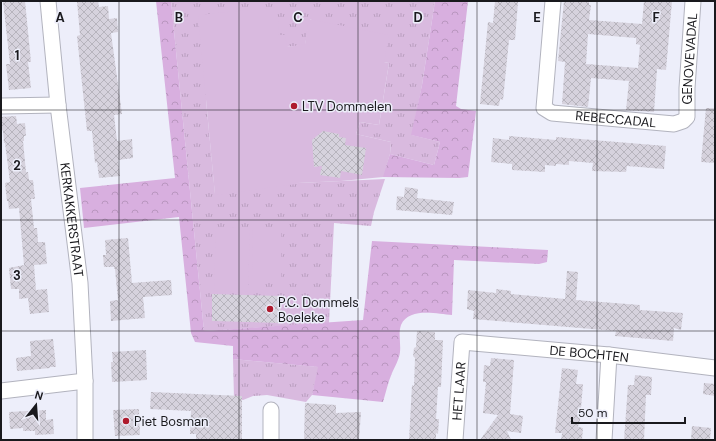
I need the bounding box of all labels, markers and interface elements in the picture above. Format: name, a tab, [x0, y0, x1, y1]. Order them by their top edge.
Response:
text: A	[55, 9, 65, 26]
text: B	[175, 9, 183, 26]
text: C	[293, 9, 303, 26]
text: D	[413, 9, 423, 26]
text: E	[533, 9, 541, 26]
text: F	[652, 9, 660, 26]
street label: GENOVEVADAL	[679, 12, 701, 104]
text: 1	[15, 47, 19, 64]
place label: LTV Dommelen	[302, 98, 392, 115]
marker: LTV Dommelen	[289, 101, 299, 111]
street label: REBECCADAL	[575, 107, 657, 131]
text: 2	[13, 157, 21, 174]
street label: KERKAKKERSTRAAT	[56, 162, 87, 278]
text: 3	[13, 267, 21, 284]
place label: P.C. Dommels Boeleke	[278, 294, 359, 326]
marker: P.C. Dommels Boeleke	[265, 304, 275, 314]
street label: DE BOCHTEN	[549, 342, 630, 366]
street label: HET LAAR	[448, 361, 470, 421]
north arrow	[16, 385, 56, 425]
text: N	[33, 388, 45, 403]
scale bar	[572, 399, 685, 425]
text: 50 m	[578, 405, 607, 421]
place label: Piet Bosman	[134, 413, 209, 430]
marker: Piet Bosman	[121, 416, 131, 426]

